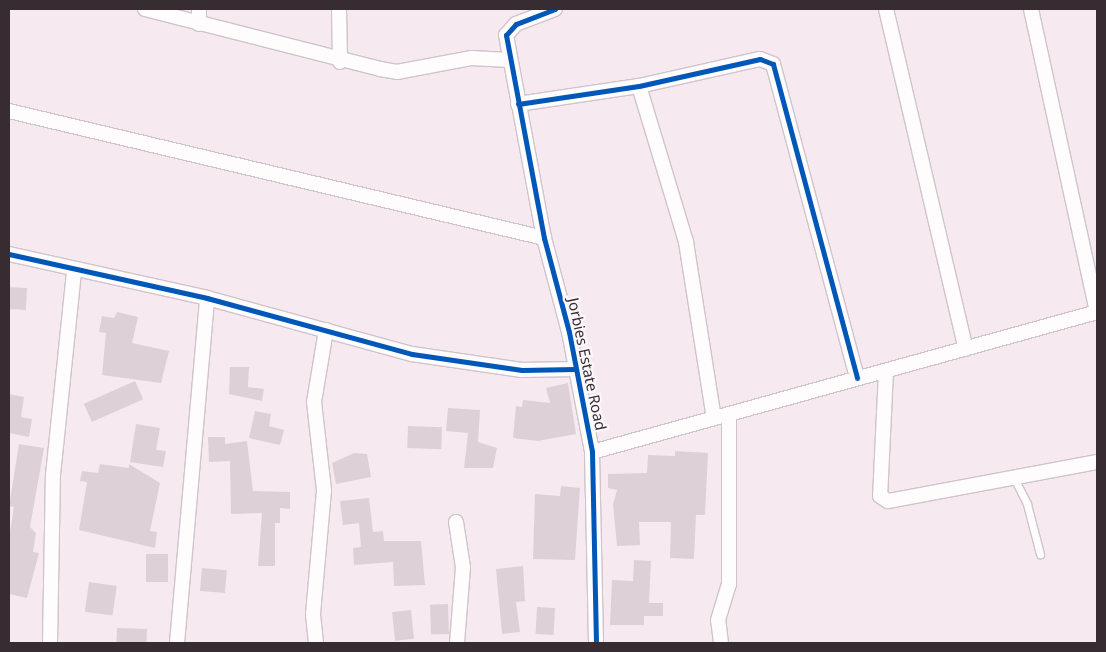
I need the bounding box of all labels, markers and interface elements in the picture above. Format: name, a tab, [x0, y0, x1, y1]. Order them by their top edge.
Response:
street label: Jorbies Estate Road	[564, 296, 610, 432]

